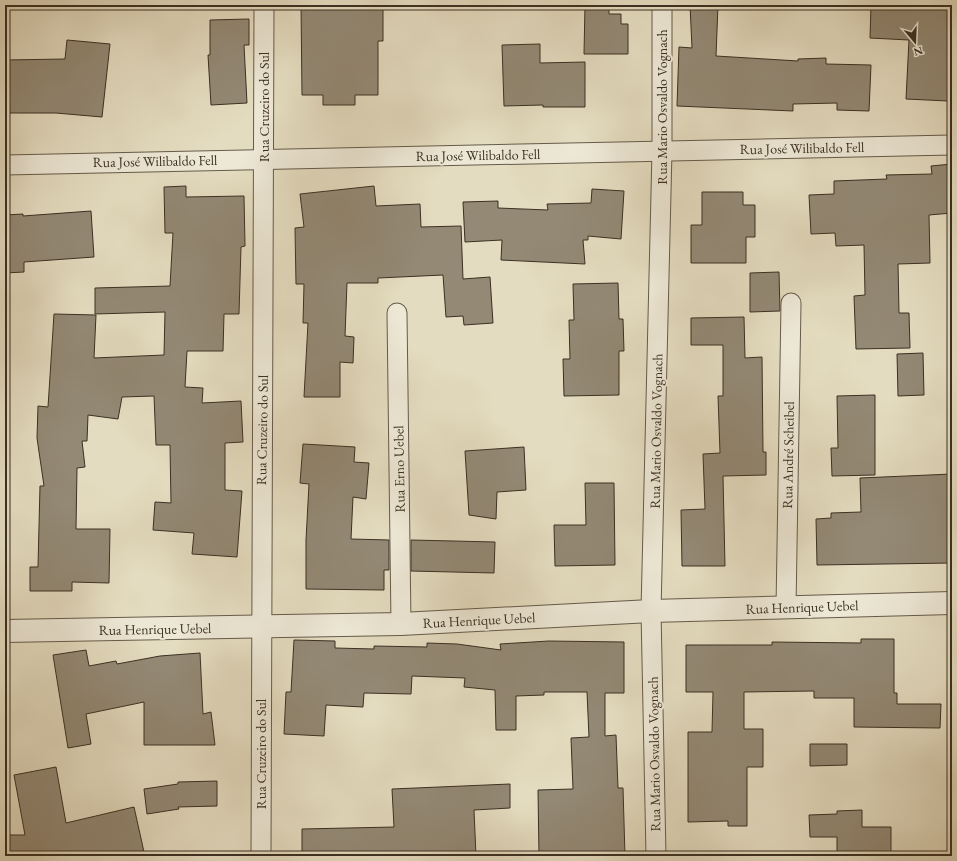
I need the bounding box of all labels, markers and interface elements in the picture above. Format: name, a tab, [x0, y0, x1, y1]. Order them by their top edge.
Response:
north arrow	[895, 22, 935, 62]
street label: Rua Mario Osvaldo Vognach	[653, 29, 671, 185]
text: N	[912, 43, 925, 60]
street label: Rua Cruzeiro do Sul	[255, 51, 273, 162]
street label: Rua José Wilibaldo Fell	[740, 138, 865, 158]
street label: Rua José Wilibaldo Fell	[416, 145, 541, 165]
street label: Rua José Wilibaldo Fell	[93, 151, 218, 171]
street label: Rua Mario Osvaldo Vognach	[646, 353, 666, 509]
street label: Rua Cruzeiro do Sul	[252, 374, 272, 485]
street label: Rua André Scheibel	[778, 401, 798, 509]
street label: Rua Erno Uebel	[389, 425, 409, 513]
street label: Rua Henrique Uebel	[745, 596, 859, 618]
street label: Rua Henrique Uebel	[422, 608, 536, 632]
street label: Rua Henrique Uebel	[98, 619, 212, 639]
street label: Rua Mario Osvaldo Vognach	[644, 676, 664, 832]
street label: Rua Cruzeiro do Sul	[252, 698, 270, 809]

